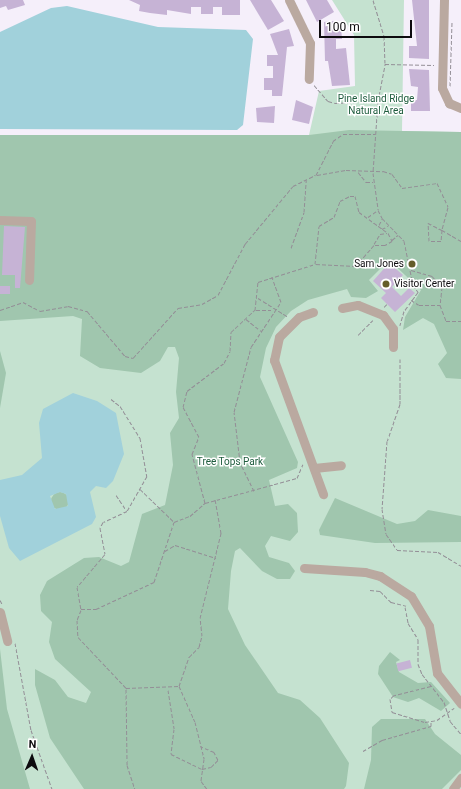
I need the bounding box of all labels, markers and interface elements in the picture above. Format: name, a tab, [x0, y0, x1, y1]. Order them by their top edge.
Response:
scale bar	[321, 12, 414, 38]
text: 100 m	[326, 20, 360, 34]
park label: Pine Island Ridge Natural Area	[338, 92, 414, 116]
place label: Sam Jones	[354, 258, 404, 270]
marker: Sam Jones	[407, 259, 417, 269]
place label: Visitor Center	[394, 278, 454, 290]
marker: Visitor Center	[381, 279, 391, 289]
park label: Tree Tops Park	[197, 456, 263, 468]
north arrow	[12, 737, 52, 777]
text: N	[28, 738, 37, 751]

